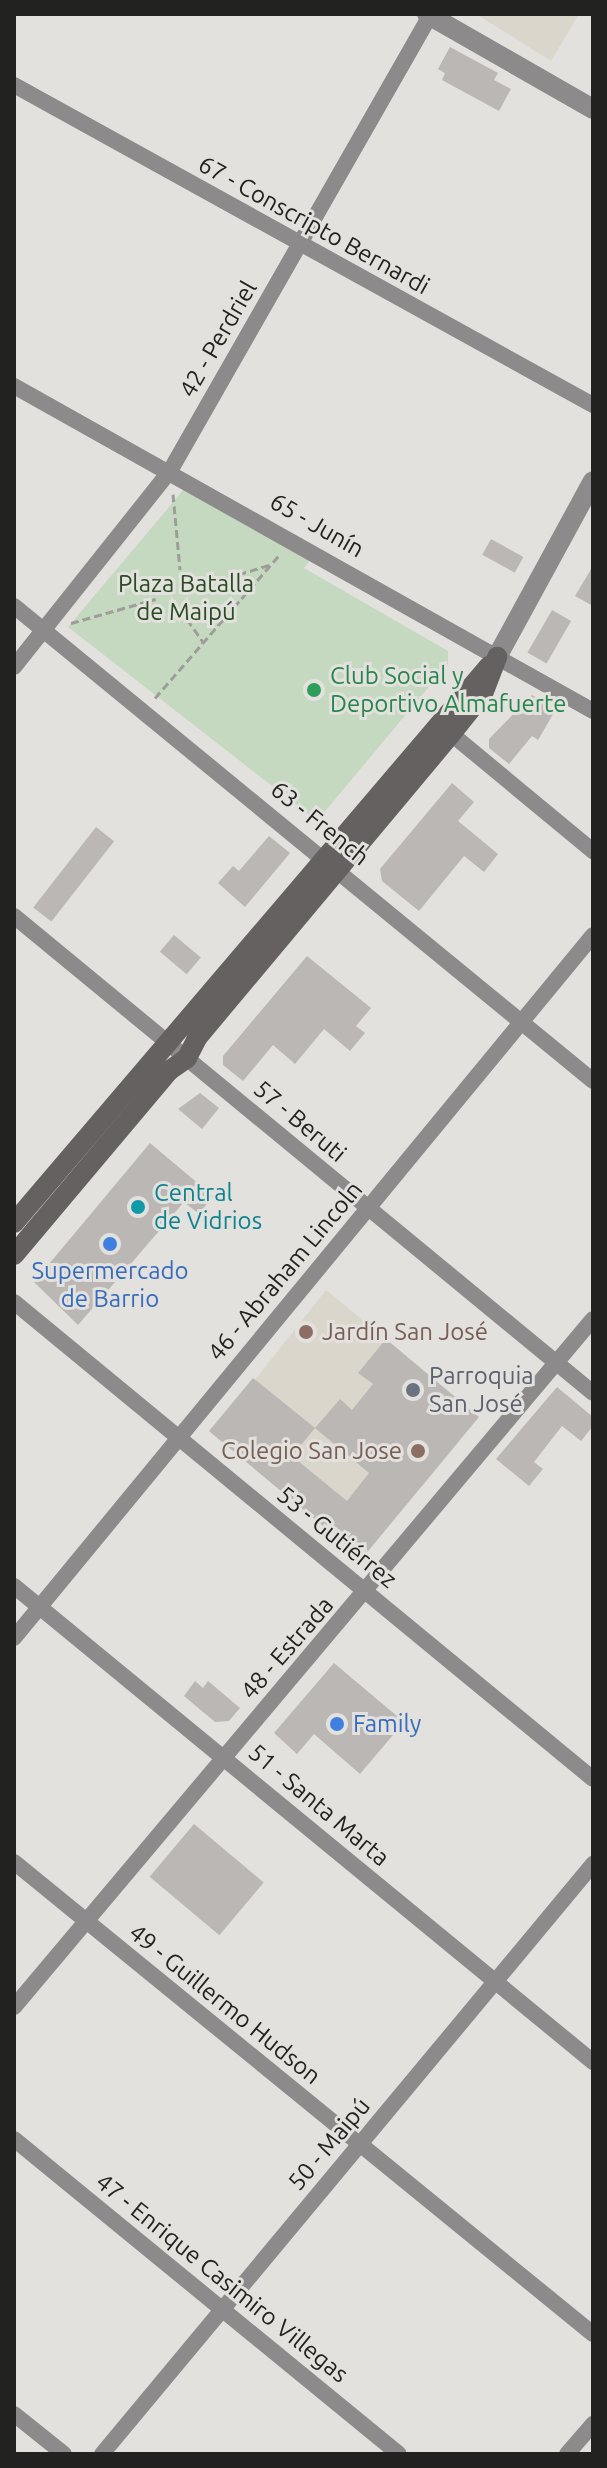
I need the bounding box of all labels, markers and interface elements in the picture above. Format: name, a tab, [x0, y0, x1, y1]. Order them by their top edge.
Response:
street label: 67 - Conscripto Bernardi	[194, 150, 434, 300]
street label: 42 - Perdriel	[173, 276, 263, 402]
street label: 65 - Junín	[265, 487, 369, 563]
park label: Plaza Batalla de Maipú	[118, 570, 254, 626]
place label: Club Social y Deportivo Almafuerte	[330, 662, 567, 718]
marker: Club Social y Deportivo Almafuerte	[305, 681, 323, 699]
street label: 63 - French	[265, 775, 375, 871]
street label: 57 - Beruti	[248, 1074, 352, 1168]
street label: 46 - Abraham Lincoln	[202, 1175, 368, 1367]
place label: Central de Vidrios	[154, 1179, 262, 1235]
marker: Central de Vidrios	[129, 1198, 147, 1216]
marker: Supermercado de Barrio	[101, 1235, 119, 1253]
place label: Supermercado de Barrio	[31, 1257, 189, 1313]
place label: Jardín San José	[322, 1318, 488, 1346]
marker: Jardín San José	[297, 1323, 315, 1341]
place label: Parroquia San José	[429, 1362, 534, 1418]
marker: Parroquia San José	[404, 1381, 422, 1399]
place label: Colegio San Jose	[221, 1437, 402, 1465]
marker: Colegio San Jose	[409, 1442, 427, 1460]
street label: 53 - Gutiérrez	[271, 1480, 403, 1594]
street label: 48 - Estrada	[235, 1591, 339, 1705]
place label: Family	[353, 1710, 421, 1738]
marker: Family	[328, 1715, 346, 1733]
street label: 51 - Santa Marta	[243, 1738, 395, 1872]
street label: 49 - Guillermo Hudson	[123, 1918, 327, 2090]
street label: 50 - Maipú	[282, 2092, 376, 2196]
street label: 47 - Enrique Casimiro Villegas	[90, 2167, 354, 2389]

